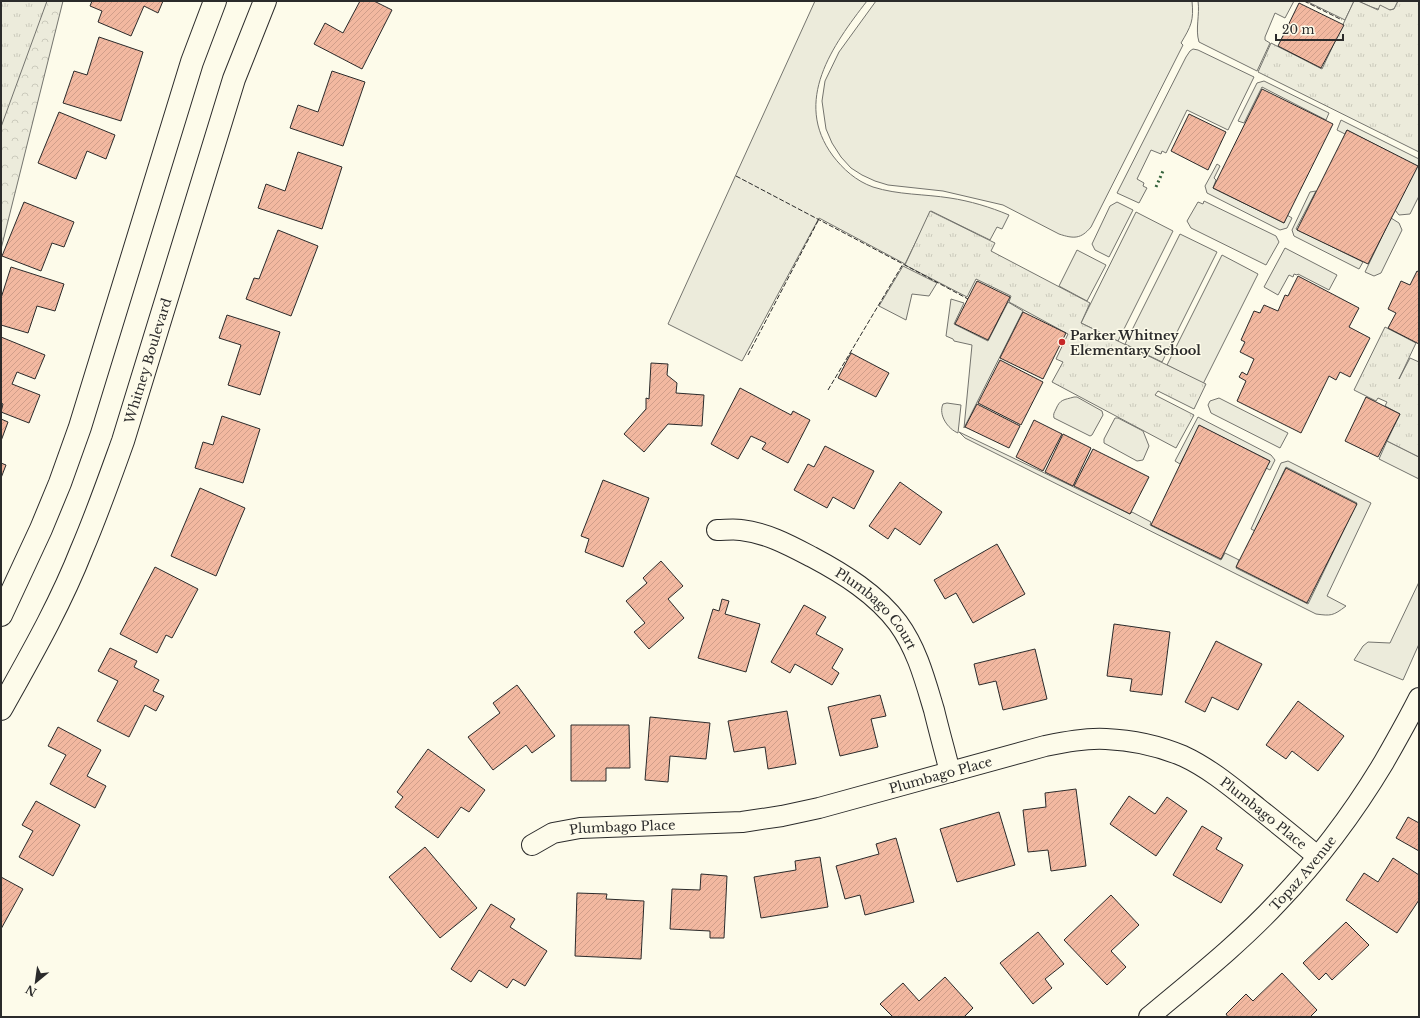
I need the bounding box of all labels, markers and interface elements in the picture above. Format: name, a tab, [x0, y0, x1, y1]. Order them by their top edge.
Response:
scale bar	[1276, 16, 1343, 42]
text: 20 m	[1282, 22, 1314, 37]
street label: Whitney Boulevard	[121, 296, 175, 427]
place label: Parker Whitney Elementary School	[1070, 327, 1201, 359]
marker: Parker Whitney Elementary School	[1057, 337, 1067, 347]
street label: Plumbago Court	[832, 564, 920, 652]
street label: Plumbago Place	[887, 753, 994, 797]
street label: Plumbago Place	[1217, 773, 1310, 853]
street label: Plumbago Place	[568, 816, 676, 839]
street label: Topaz Avenue	[1266, 833, 1340, 915]
north arrow	[16, 962, 56, 1002]
text: N	[23, 982, 39, 999]

